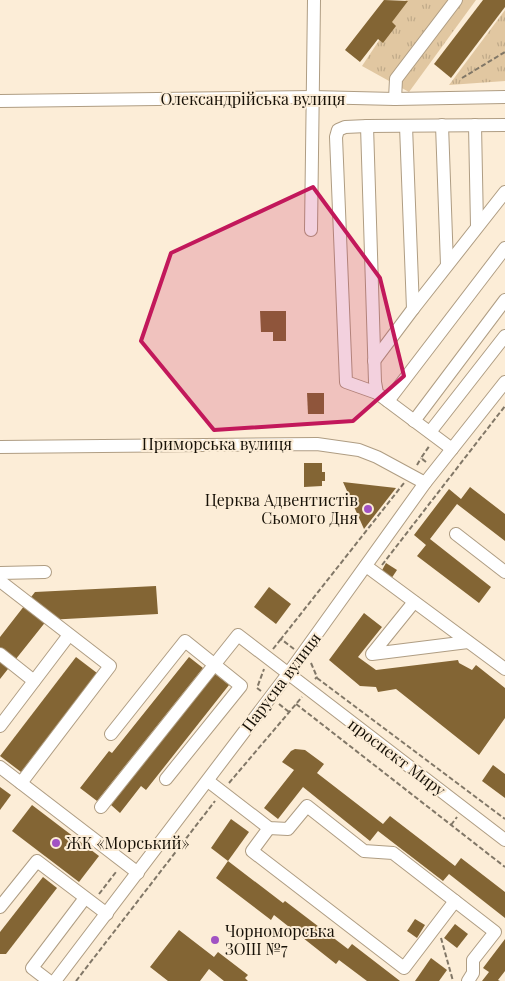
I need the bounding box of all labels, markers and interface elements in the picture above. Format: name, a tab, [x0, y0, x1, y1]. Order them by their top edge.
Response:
street label: Олександрійська вулиця	[161, 88, 346, 109]
street label: Приморська вулиця	[142, 433, 293, 454]
place label: Церква Адвентистів Сьомого Дня	[205, 489, 358, 528]
marker: Церква Адвентистів Сьомого Дня	[362, 503, 374, 515]
street label: Парусна вулиця	[236, 628, 325, 735]
street label: проспект Миру	[344, 713, 450, 800]
place label: ЖК «Морський»	[66, 832, 190, 853]
marker: ЖК «Морський»	[50, 837, 62, 849]
place label: Чорноморська ЗОШ №7	[225, 920, 335, 959]
marker: Чорноморська ЗОШ №7	[209, 934, 221, 946]

